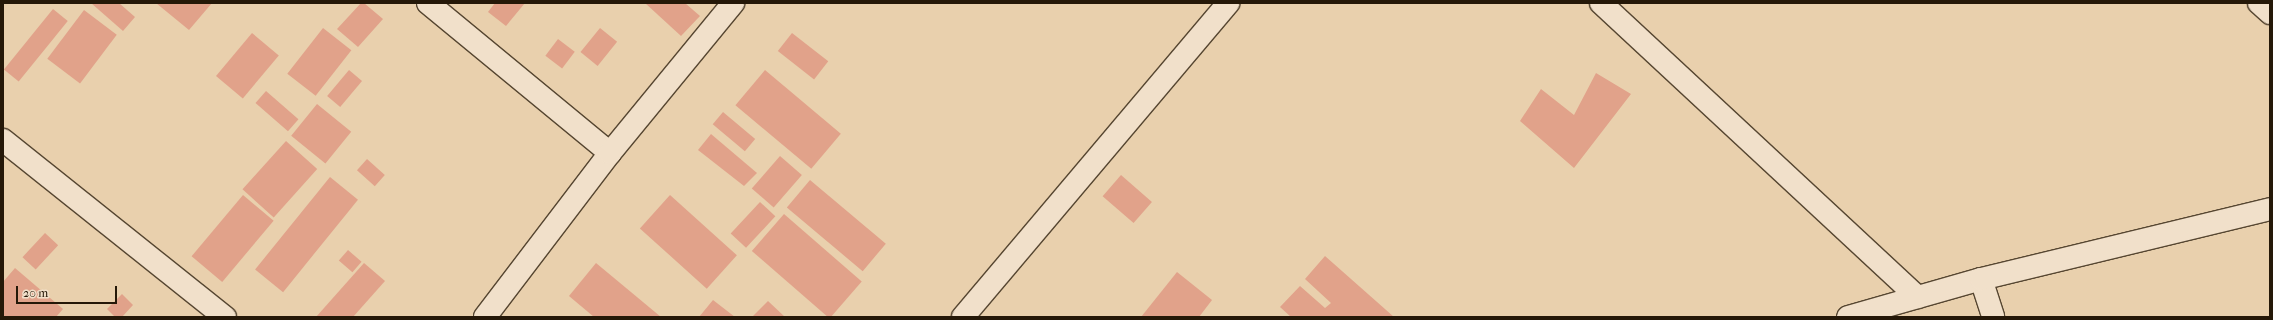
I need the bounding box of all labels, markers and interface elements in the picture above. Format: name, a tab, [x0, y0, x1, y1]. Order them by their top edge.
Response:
scale bar	[18, 278, 119, 304]
text: 20 m	[23, 286, 48, 300]

